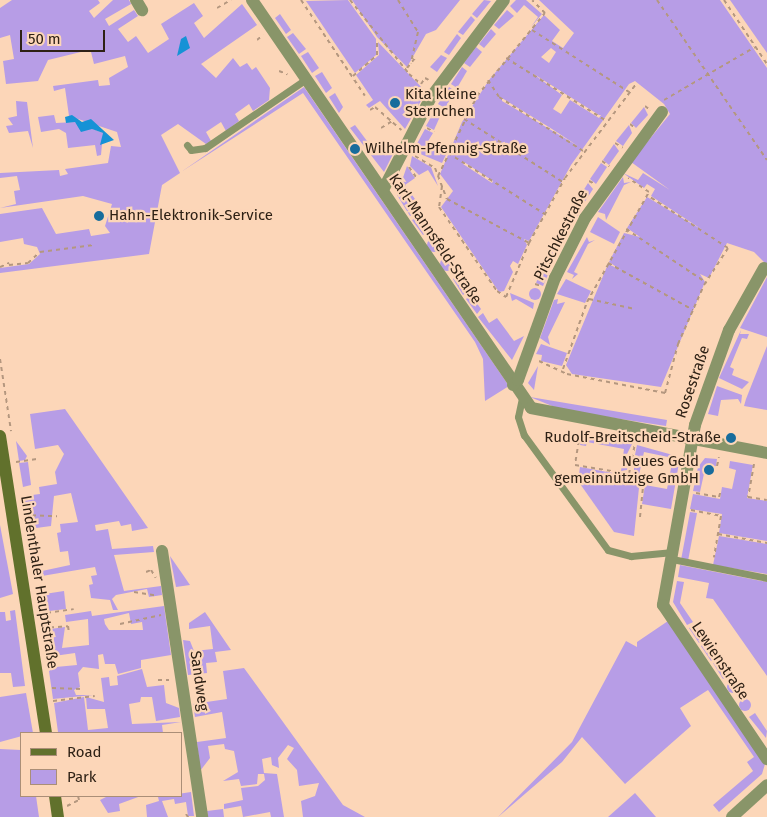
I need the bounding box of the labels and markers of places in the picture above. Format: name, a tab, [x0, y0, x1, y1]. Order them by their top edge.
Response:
place label: Kita kleine Sternchen	[405, 85, 477, 120]
marker: Kita kleine Sternchen	[389, 97, 401, 109]
place label: Wilhelm-Pfennig-Straße	[365, 140, 527, 158]
marker: Wilhelm-Pfennig-Straße	[349, 143, 361, 155]
place label: Hahn-Elektronik-Service	[109, 207, 273, 225]
marker: Hahn-Elektronik-Service	[93, 210, 105, 222]
place label: Rudolf-Breitscheid-Straße	[544, 429, 721, 447]
marker: Rudolf-Breitscheid-Straße	[725, 432, 737, 444]
place label: Neues Geld gemeinnützige GmbH	[554, 452, 699, 487]
marker: Neues Geld gemeinnützige GmbH	[703, 464, 715, 476]

